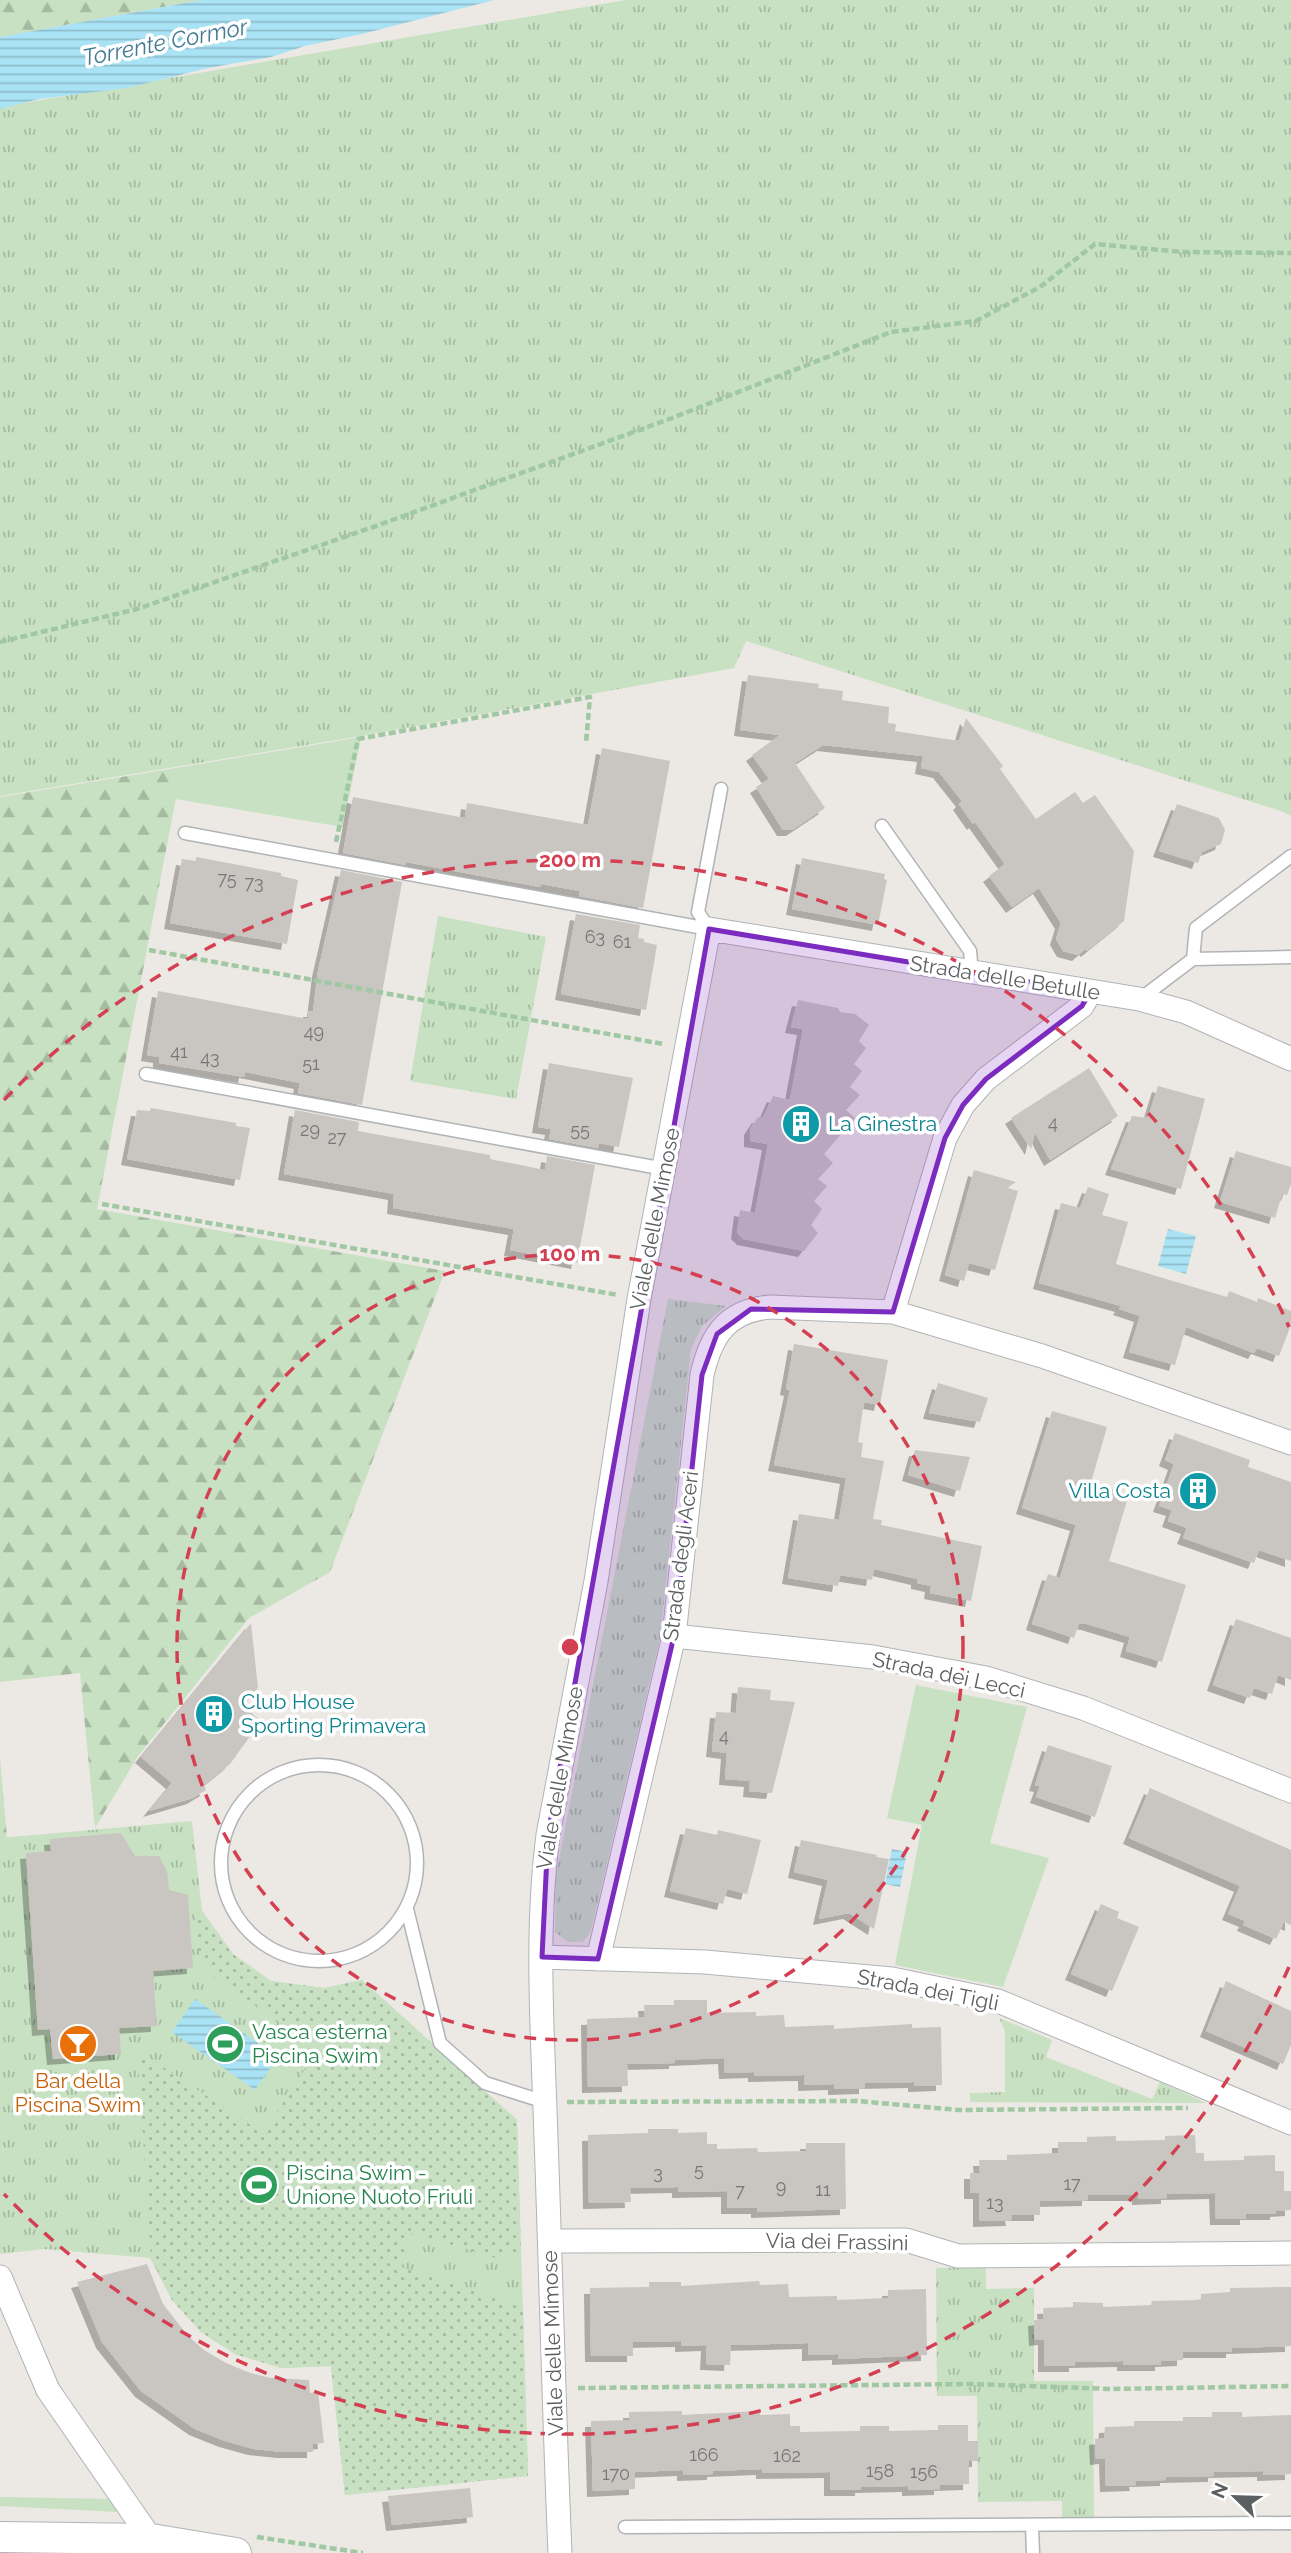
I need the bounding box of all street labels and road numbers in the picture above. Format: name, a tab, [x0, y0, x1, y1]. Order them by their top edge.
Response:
street label: Strada delle Betulle	[908, 950, 1102, 1005]
street label: Viale delle Mimose	[625, 1126, 684, 1312]
street label: Strada degli Aceri	[658, 1469, 703, 1642]
street label: Strada dei Lecci	[870, 1646, 1028, 1703]
street label: Viale delle Mimose	[531, 1684, 588, 1871]
street label: Strada dei Tigli	[855, 1964, 1001, 2015]
street label: Via dei Frassini	[765, 2228, 909, 2255]
street label: Viale delle Mimose	[537, 2250, 568, 2436]

